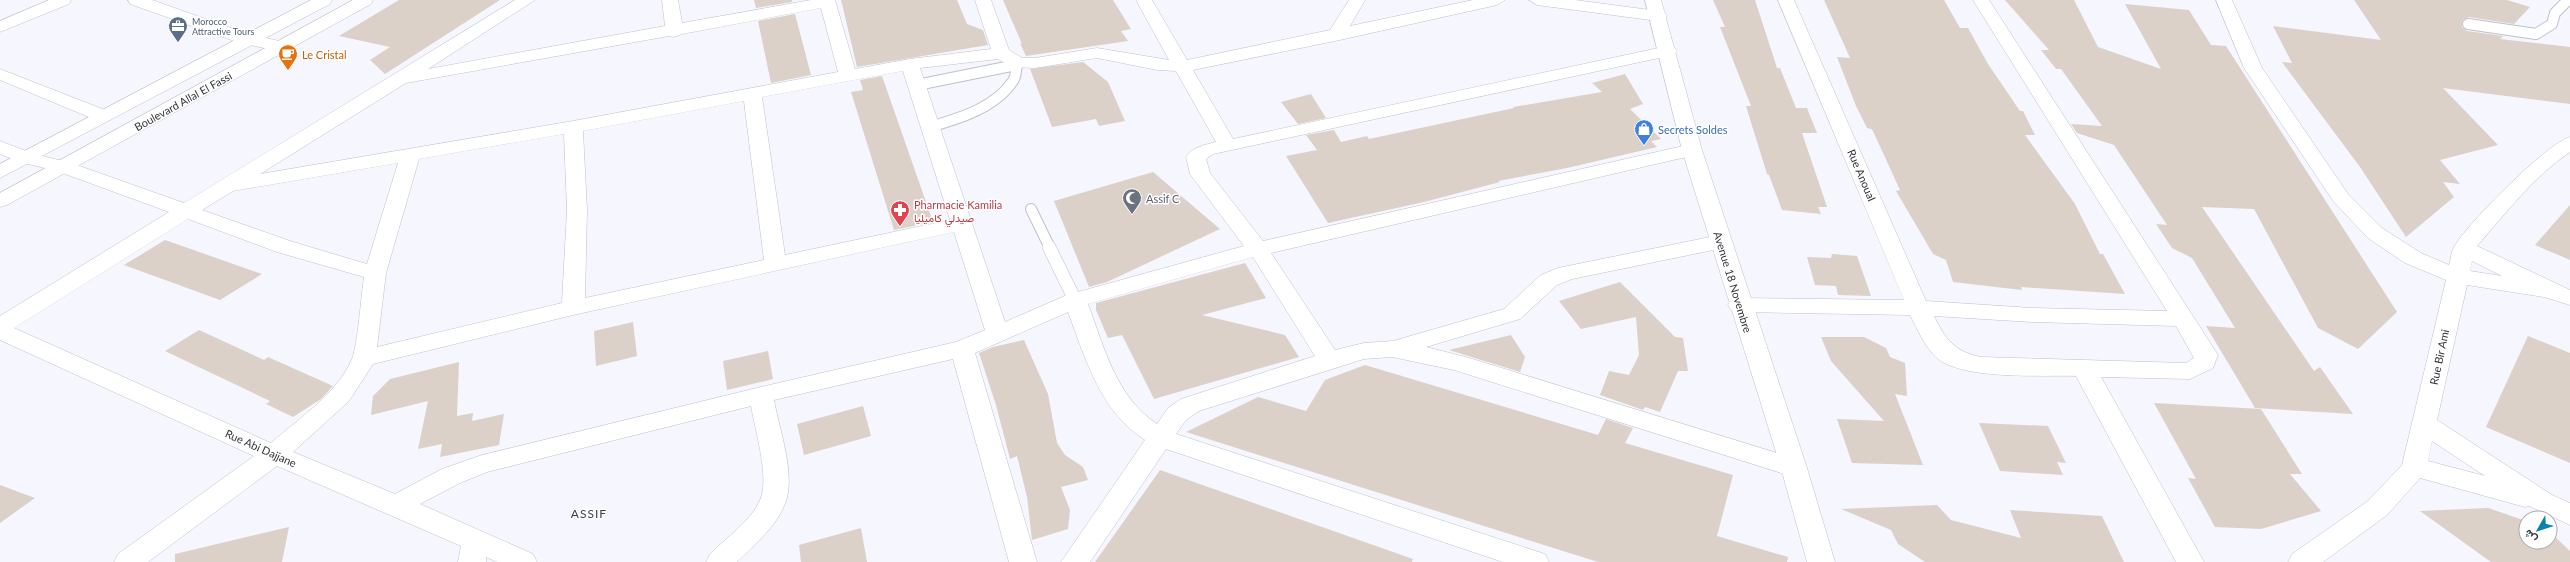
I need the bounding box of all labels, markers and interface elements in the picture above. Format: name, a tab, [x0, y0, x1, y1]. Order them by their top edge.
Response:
office icon: Morocco Attractive Tours	[167, 15, 189, 43]
place label: Morocco Attractive Tours	[192, 16, 254, 37]
cafe icon: Le Cristal	[277, 43, 299, 71]
place label: Le Cristal	[302, 48, 347, 61]
street label: Boulevard Allal El Fassi	[132, 69, 234, 133]
shop icon: Secrets Soldes	[1633, 118, 1655, 146]
place label: Secrets Soldes	[1658, 123, 1728, 136]
street label: Rue Anoual	[1845, 147, 1879, 203]
mosque icon: Assif C	[1121, 187, 1143, 215]
place label: Assif C	[1146, 192, 1180, 205]
place label: Pharmacie Kamilia صيدلي كاميليا	[914, 198, 1002, 228]
pharmacy icon: Pharmacie Kamilia صيدلي كاميليا	[889, 199, 911, 227]
street label: Avenue 18 Novembre	[1711, 230, 1755, 334]
street label: Rue Bir Ami	[2427, 328, 2451, 386]
street label: Rue Abi Dajjane	[223, 427, 299, 470]
district label: ASSIF	[571, 506, 607, 521]
north arrow	[2518, 510, 2558, 550]
text: ش	[2521, 527, 2540, 546]

